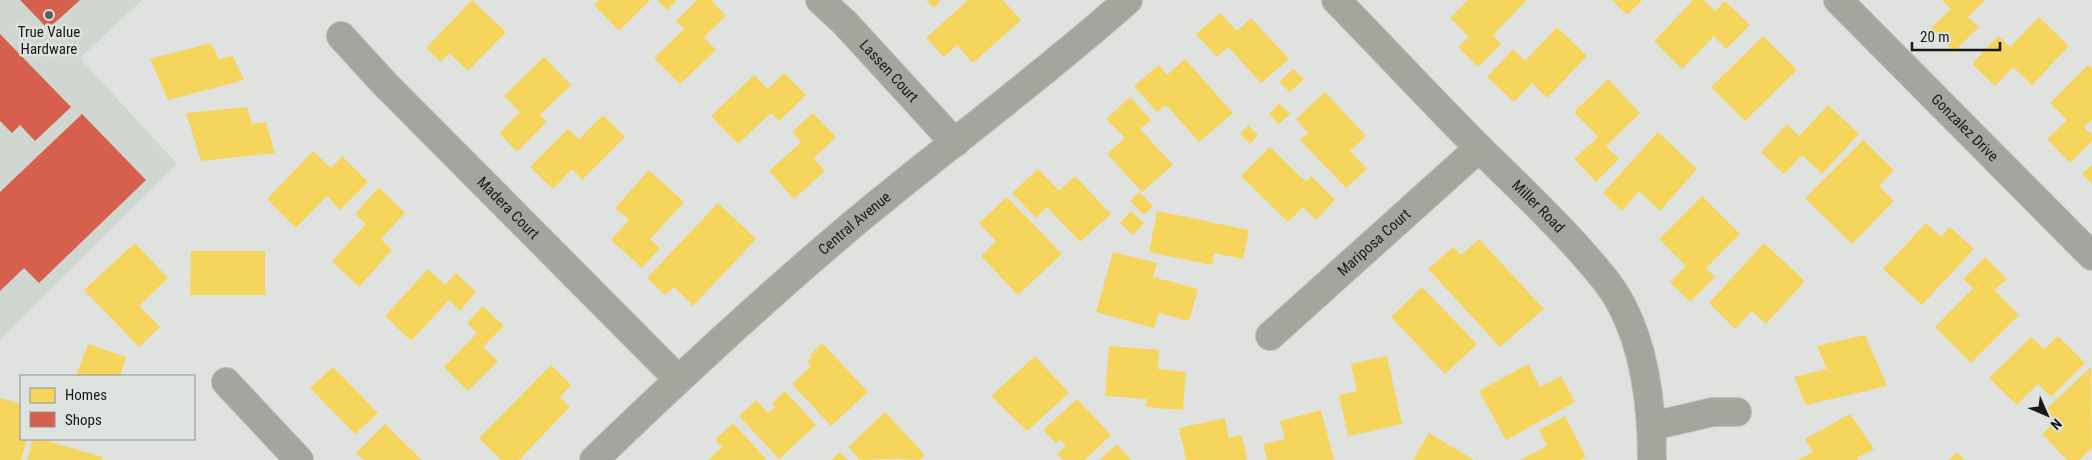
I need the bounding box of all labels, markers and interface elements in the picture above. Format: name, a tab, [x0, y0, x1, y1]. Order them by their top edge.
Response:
marker: True Value Hardware	[43, 9, 55, 21]
scale bar	[1912, 20, 2000, 52]
place label: True Value Hardware	[18, 23, 80, 58]
text: 20 m	[1920, 28, 1950, 46]
street label: Lassen Court	[856, 36, 922, 106]
street label: Gonzalez Drive	[1927, 90, 2002, 165]
street label: Madera Court	[473, 173, 543, 243]
street label: Miller Road	[1508, 176, 1568, 236]
street label: Central Avenue	[815, 188, 894, 259]
street label: Mariposa Court	[1334, 205, 1414, 280]
legend	[20, 375, 195, 440]
text: Homes	[65, 386, 107, 404]
north arrow	[2022, 390, 2072, 440]
text: Shops	[65, 411, 102, 429]
text: N	[2048, 416, 2065, 433]

